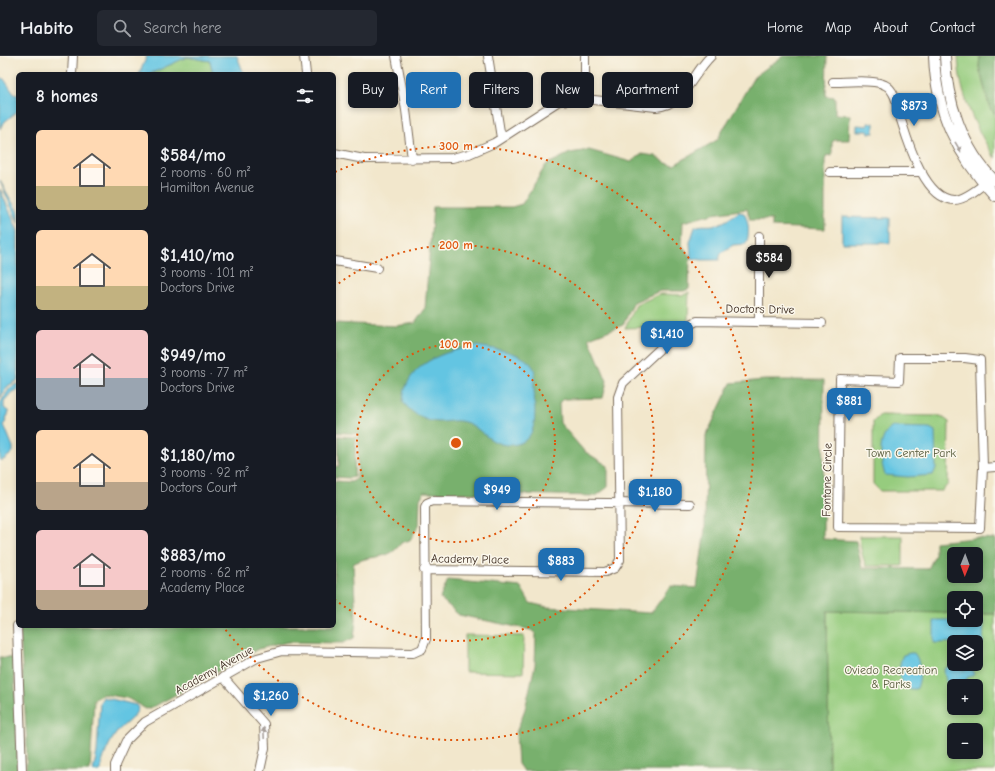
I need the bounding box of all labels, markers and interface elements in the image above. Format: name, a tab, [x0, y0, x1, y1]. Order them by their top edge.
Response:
search box	[97, 10, 377, 46]
text: Habito	[20, 17, 73, 39]
icon: search	[111, 17, 133, 39]
text: Search here	[143, 19, 221, 37]
text: Home	[767, 19, 803, 36]
text: Map	[825, 19, 851, 36]
text: About	[873, 19, 908, 36]
text: Contact	[930, 19, 975, 36]
chip: Buy	[348, 72, 398, 108]
chip: Rent	[406, 72, 461, 108]
chip: Filters	[469, 72, 533, 108]
chip: New	[541, 72, 594, 108]
chip: Apartment	[602, 72, 693, 108]
icon: filters	[294, 85, 316, 107]
text: 8 homes	[36, 87, 98, 106]
pin: $873	[890, 93, 938, 127]
text: $873	[901, 98, 927, 113]
text: 300 m	[439, 139, 473, 153]
one-way arrow	[955, 141, 962, 153]
icon: home	[68, 146, 116, 194]
text: $584/mo	[160, 146, 226, 165]
text: 2 rooms · 60 m²	[160, 165, 250, 180]
text: Hamilton Avenue	[160, 180, 254, 195]
text: 200 m	[439, 238, 473, 252]
pin: $584	[745, 245, 793, 279]
icon: home	[68, 246, 116, 294]
text: $1,410/mo	[160, 246, 234, 265]
text: $584	[755, 250, 783, 265]
text: 3 rooms · 101 m²	[160, 265, 253, 280]
text: Doctors Drive	[160, 280, 234, 295]
street label: Doctors Drive	[726, 301, 794, 317]
pin: $1,410	[634, 321, 700, 355]
text: $1,410	[650, 326, 684, 341]
text: 100 m	[440, 337, 472, 351]
icon: home	[68, 346, 116, 394]
text: $949/mo	[160, 346, 226, 365]
text: 3 rooms · 77 m²	[160, 365, 247, 380]
text: Doctors Drive	[160, 380, 234, 395]
pin: $881	[825, 388, 873, 422]
text: $881	[836, 393, 862, 408]
centre of rings	[449, 436, 463, 450]
street label: Fontane Circle	[819, 443, 835, 517]
icon: home	[68, 446, 116, 494]
text: $1,180/mo	[160, 446, 235, 465]
park label: Town Center Park	[866, 446, 956, 460]
text: 3 rooms · 92 m²	[160, 465, 249, 480]
pin: $949	[473, 477, 521, 511]
pin: $1,180	[622, 479, 688, 513]
text: Doctors Court	[160, 480, 237, 495]
text: $949	[483, 482, 511, 497]
text: $1,180	[638, 484, 672, 499]
icon: home	[68, 546, 116, 594]
text: $883/mo	[160, 546, 226, 565]
north arrow	[947, 547, 983, 583]
map controls	[947, 547, 983, 759]
pin: $883	[537, 548, 585, 582]
street label: Academy Place	[431, 551, 509, 567]
text: $883	[547, 553, 575, 568]
text: 2 rooms · 62 m²	[160, 565, 249, 580]
text: Academy Place	[160, 580, 244, 595]
button: locate	[947, 591, 983, 627]
button: layers	[947, 635, 983, 671]
street label: Academy Avenue	[172, 643, 256, 697]
park label: Oviedo Recreation & Parks	[845, 663, 937, 691]
button: +	[947, 679, 983, 715]
pin: $1,260	[238, 683, 304, 717]
text: $1,260	[253, 688, 289, 703]
button: −	[947, 723, 983, 759]
one-way arrow	[261, 726, 267, 739]

